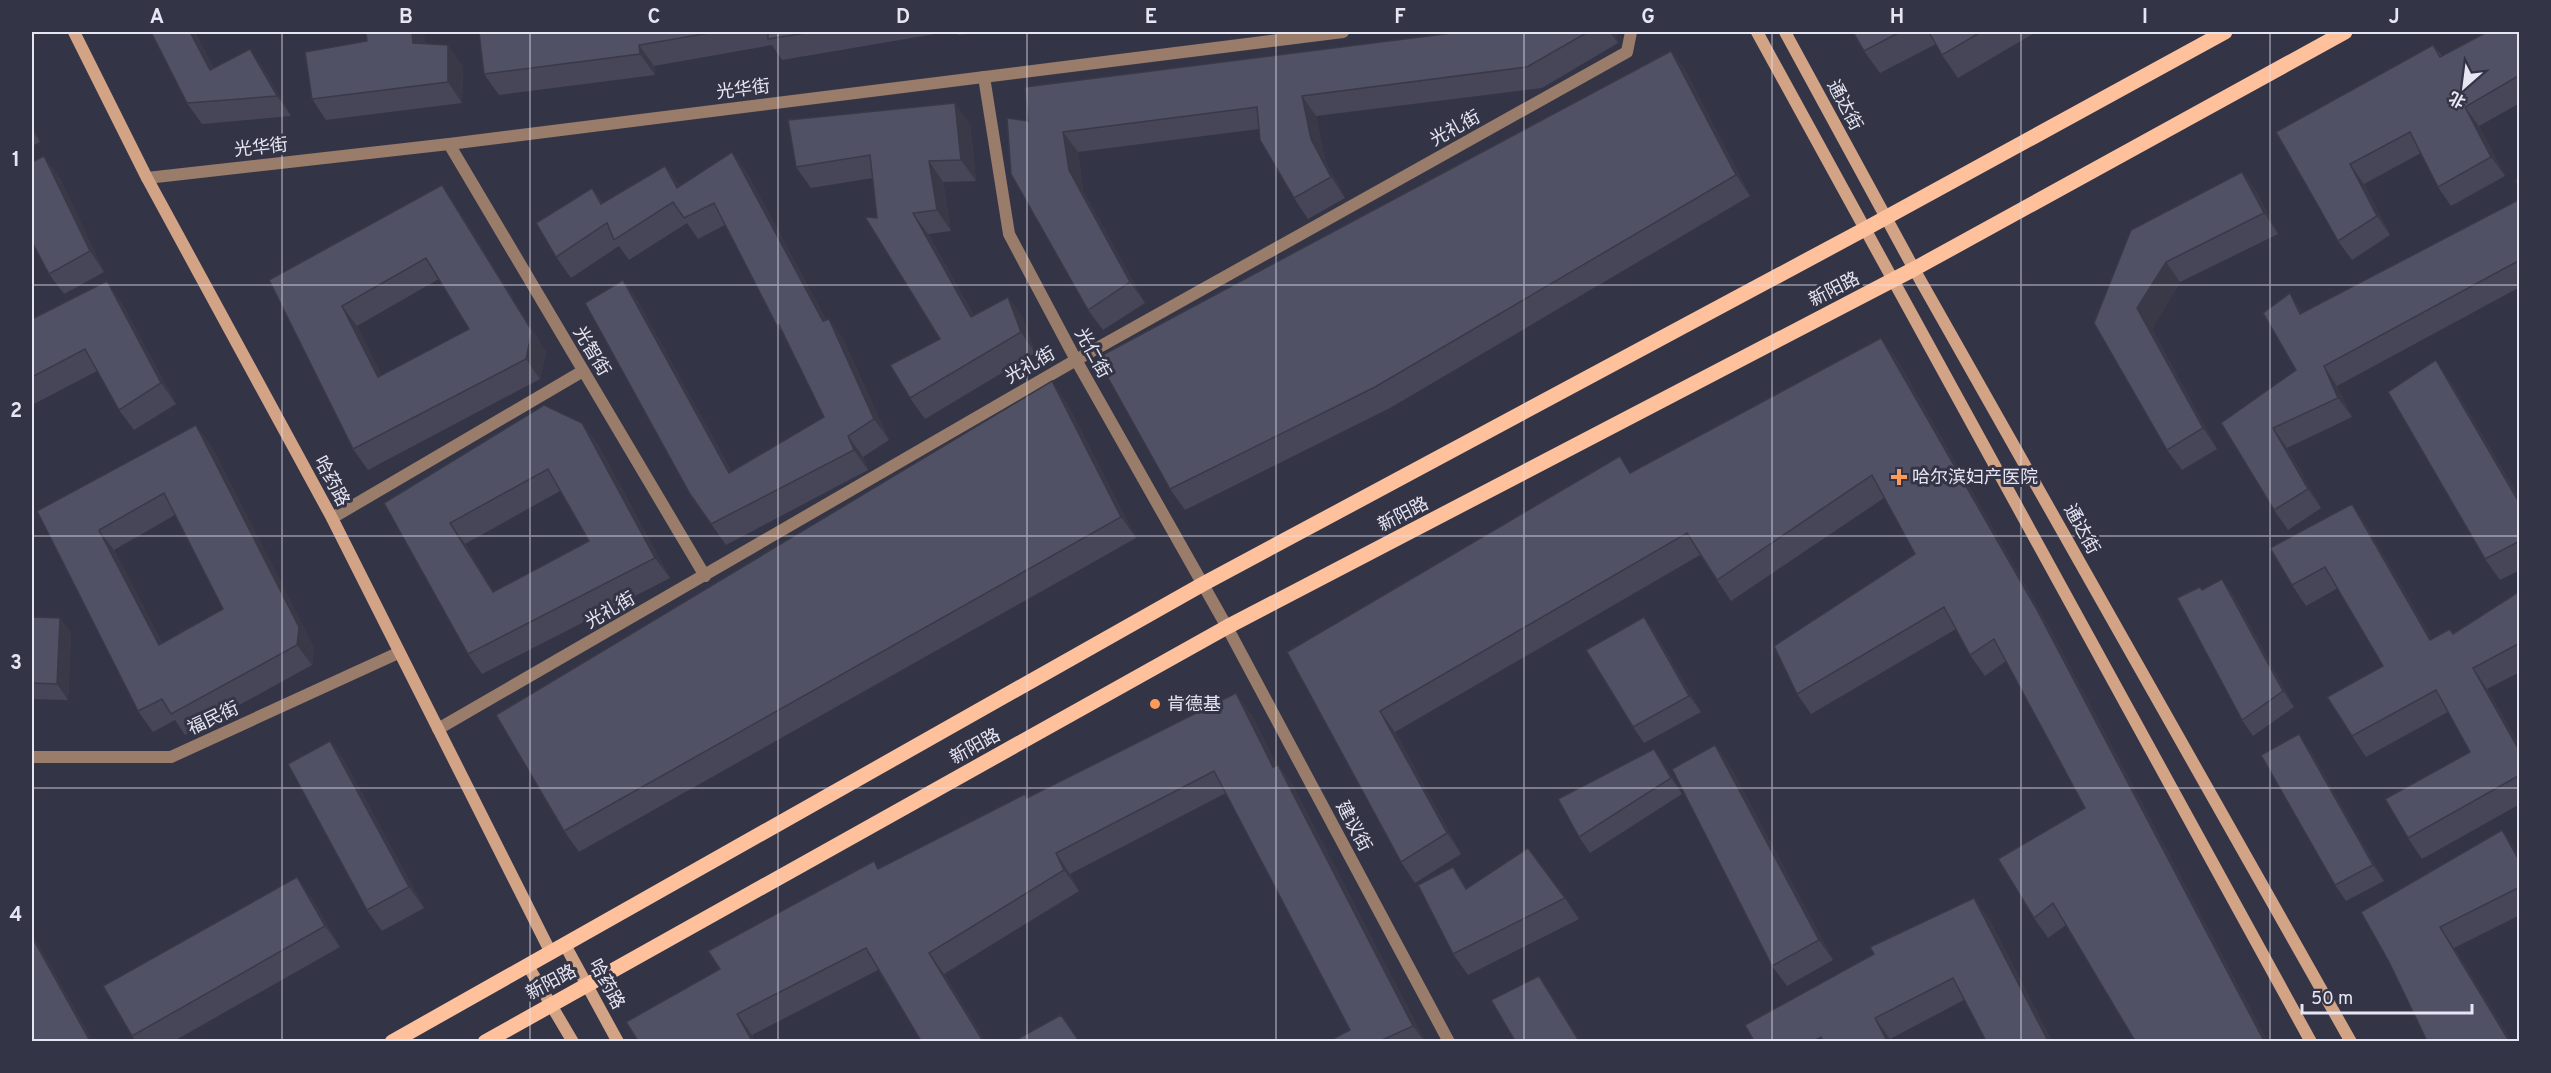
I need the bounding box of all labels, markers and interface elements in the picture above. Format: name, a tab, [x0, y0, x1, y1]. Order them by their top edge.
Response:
text: A	[150, 5, 164, 31]
text: B	[399, 5, 413, 31]
text: C	[648, 5, 660, 31]
text: D	[896, 5, 910, 31]
text: E	[1145, 5, 1157, 31]
text: F	[1394, 5, 1406, 31]
text: G	[1641, 5, 1655, 31]
text: H	[1890, 5, 1904, 31]
text: I	[2142, 5, 2148, 31]
text: J	[2388, 5, 2400, 31]
north arrow	[2434, 57, 2494, 117]
street label: 光华街	[715, 76, 771, 105]
street label: 通达街	[1821, 76, 1867, 135]
text: 北	[2446, 86, 2470, 111]
street label: 光礼街	[1427, 106, 1485, 152]
street label: 光华街	[233, 134, 289, 163]
text: 1	[12, 148, 20, 174]
street label: 新阳路	[1805, 268, 1864, 313]
street label: 光智街	[567, 323, 614, 381]
street label: 光仁街	[1069, 325, 1115, 383]
street label: 光礼街	[1002, 343, 1060, 390]
text: 2	[10, 399, 22, 425]
street label: 哈药路	[308, 452, 354, 511]
place label: 哈尔滨妇产医院	[1912, 467, 2038, 490]
marker: 哈尔滨妇产医院	[1890, 468, 1908, 486]
street label: 新阳路	[1374, 493, 1433, 538]
street label: 通达街	[2058, 501, 2104, 559]
street label: 光礼街	[582, 588, 640, 635]
text: 3	[10, 651, 22, 677]
place label: 肯德基	[1167, 694, 1221, 717]
marker: 肯德基	[1148, 697, 1162, 711]
street label: 福民街	[184, 698, 243, 741]
street label: 新阳路	[947, 724, 1005, 770]
street label: 建议街	[1330, 797, 1376, 856]
text: 4	[10, 903, 22, 929]
street label: 哈药路	[583, 956, 629, 1014]
street label: 新阳路	[522, 960, 581, 1006]
scale bar	[2302, 977, 2472, 1015]
text: 50 m	[2311, 988, 2353, 1011]

